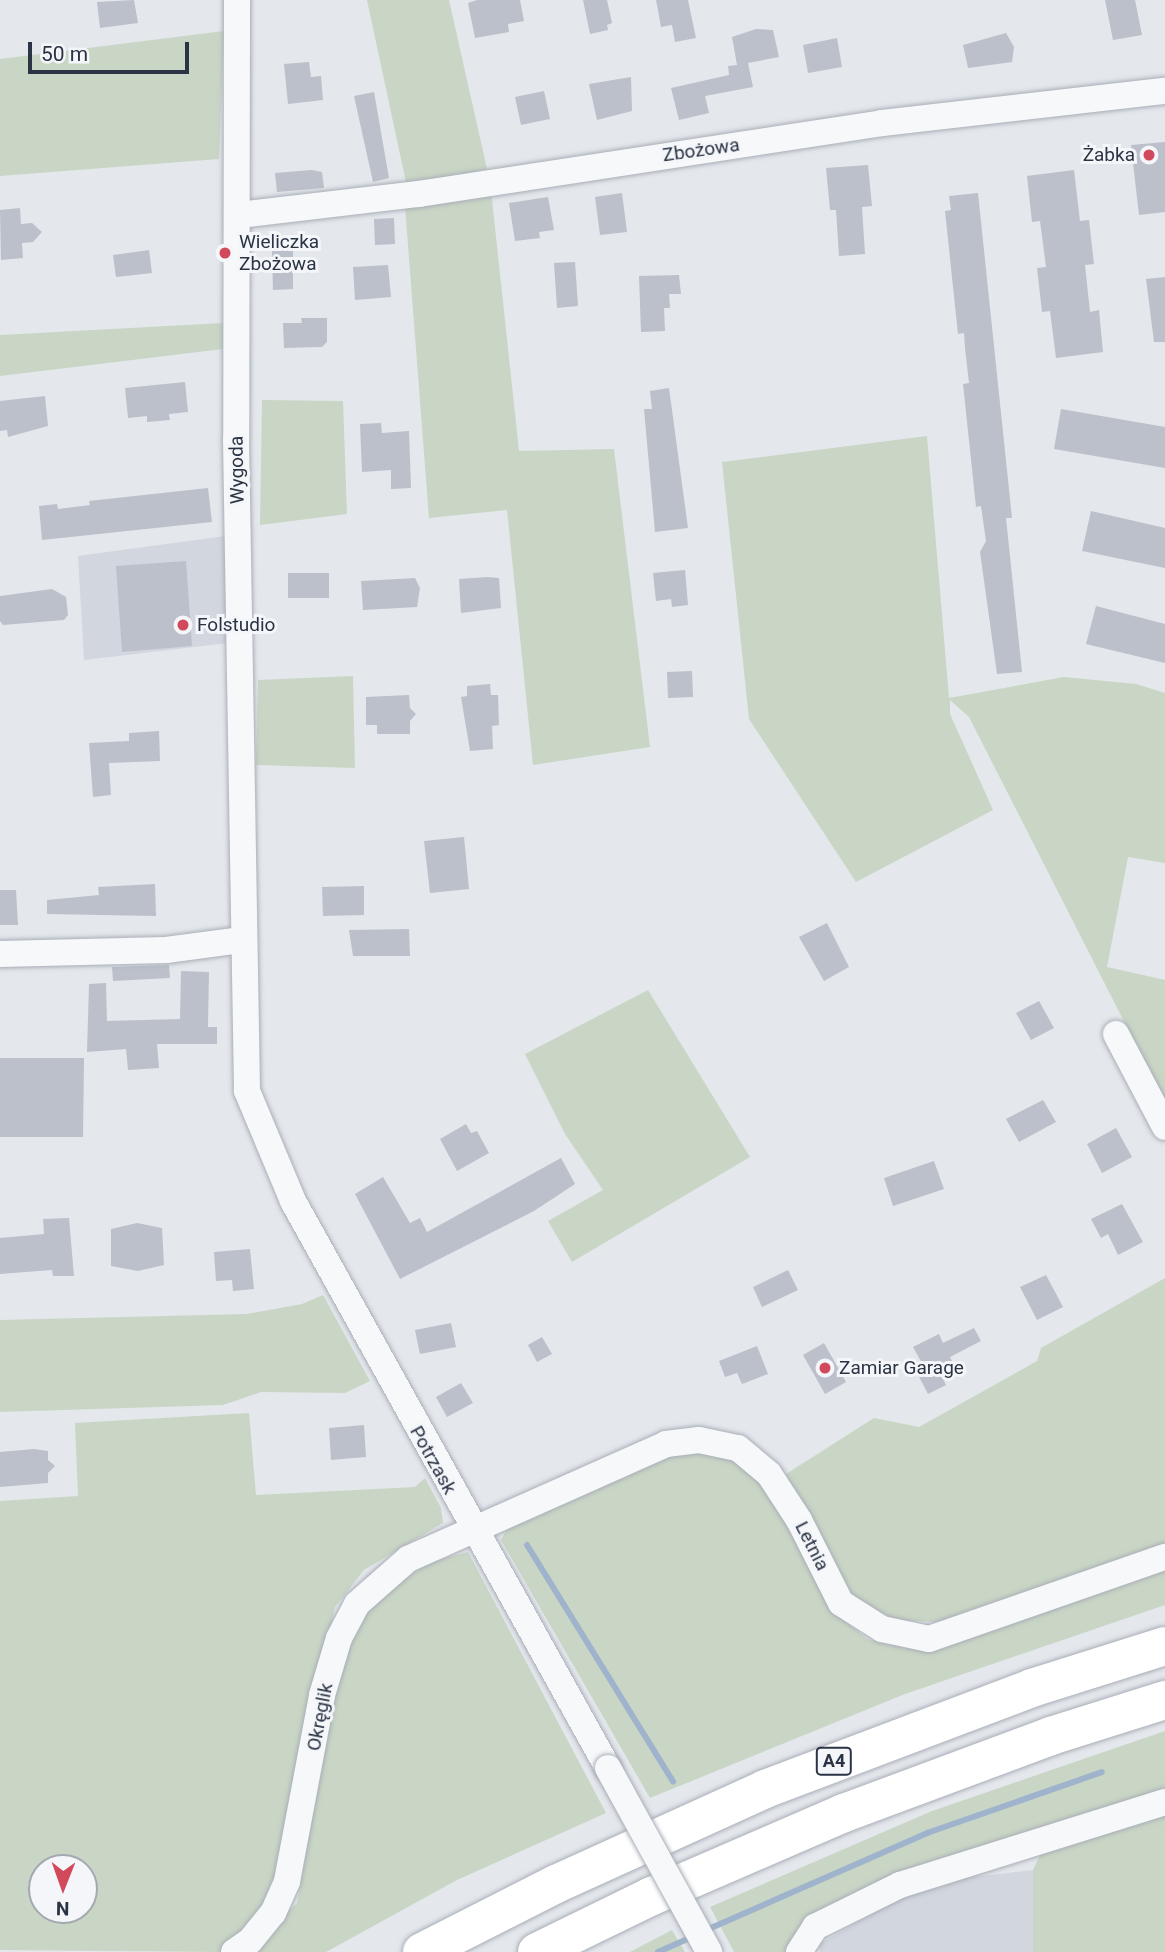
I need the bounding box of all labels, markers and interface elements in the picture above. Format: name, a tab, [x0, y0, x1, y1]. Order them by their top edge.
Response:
scale bar	[32, 28, 192, 72]
text: 50 m	[41, 42, 88, 66]
street label: Zbożowa	[661, 133, 741, 167]
place label: Żabka	[1083, 144, 1135, 166]
marker: Żabka	[1141, 147, 1157, 163]
place label: Wieliczka Zbożowa	[239, 231, 319, 275]
marker: Wieliczka Zbożowa	[217, 245, 233, 261]
street label: Wygoda	[225, 436, 249, 504]
place label: Folstudio	[197, 614, 275, 636]
marker: Folstudio	[175, 617, 191, 633]
place label: Zamiar Garage	[839, 1357, 964, 1379]
marker: Zamiar Garage	[817, 1360, 833, 1376]
street label: Potrzask	[405, 1422, 461, 1498]
street label: Letnia	[790, 1518, 834, 1574]
street label: Okręglik	[302, 1681, 338, 1753]
road number: A4	[815, 1746, 853, 1776]
north arrow	[28, 1854, 98, 1924]
text: N	[56, 1897, 70, 1920]

